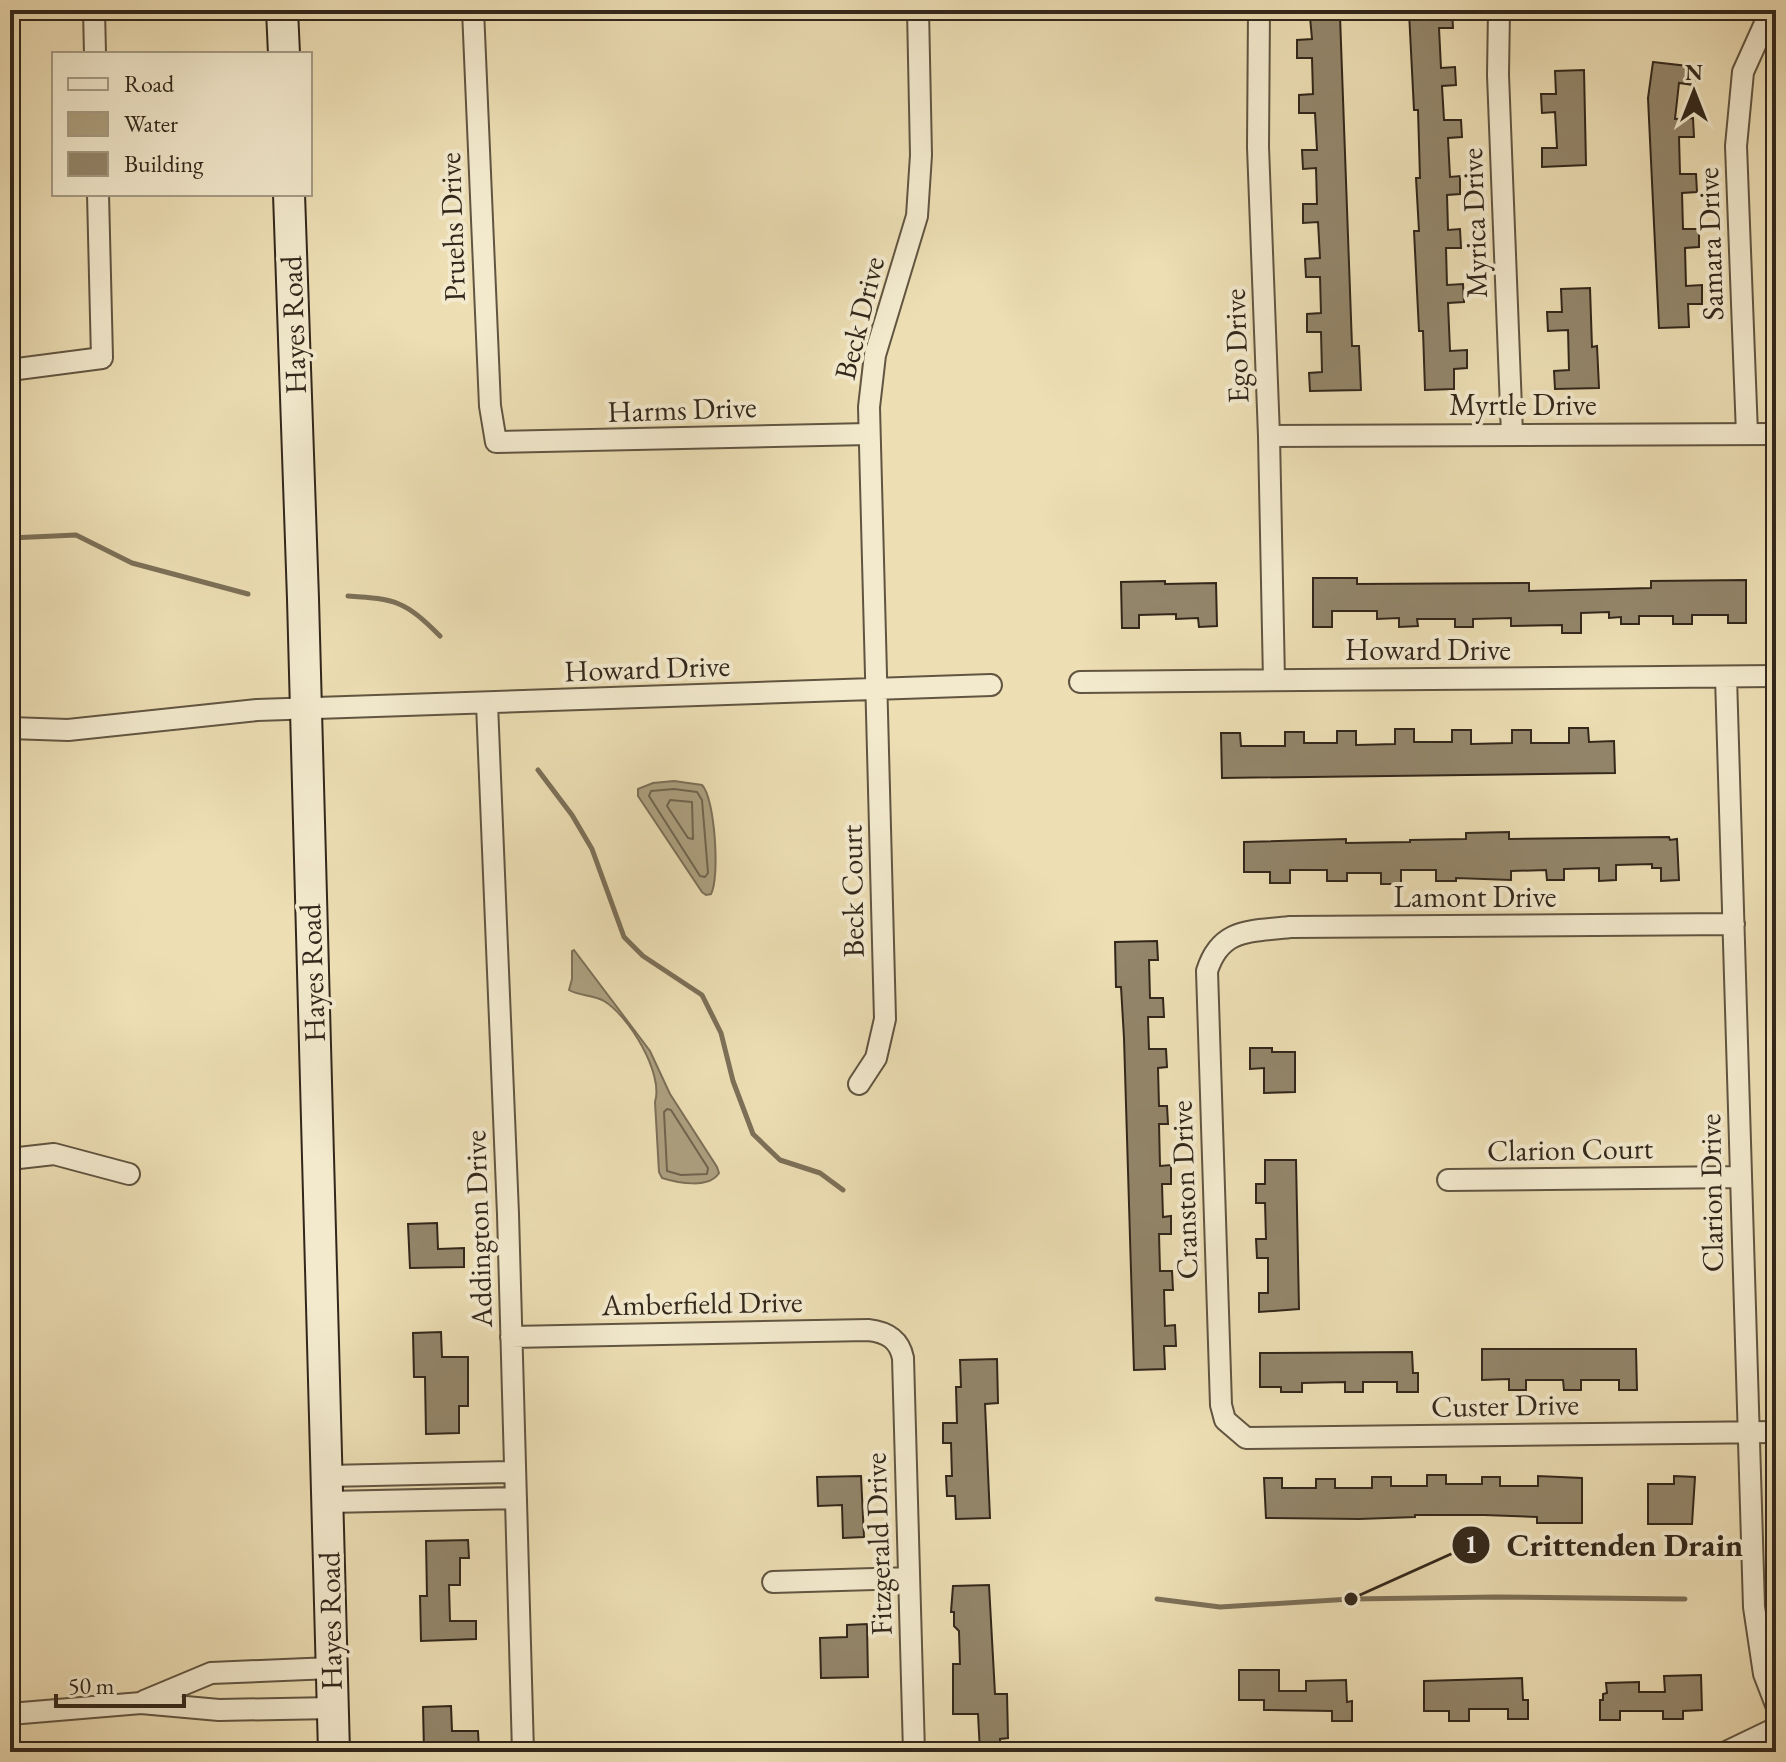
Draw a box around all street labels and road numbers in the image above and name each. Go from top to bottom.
street label: Myrica Drive [1452,147,1496,299]
street label: Pruehs Drive [430,152,474,302]
street label: Samara Drive [1688,167,1732,321]
street label: Beck Drive [825,252,893,384]
street label: Hayes Road [271,254,315,395]
street label: Ego Drive [1215,288,1257,404]
street label: Myrtle Drive [1449,385,1597,424]
street label: Harms Drive [607,387,757,431]
street label: Howard Drive [1345,630,1511,669]
street label: Howard Drive [563,646,731,690]
street label: Beck Court [831,824,873,958]
street label: Lamont Drive [1393,877,1557,916]
street label: Hayes Road [290,902,334,1043]
street label: Cranston Drive [1161,1100,1207,1280]
street label: Clarion Drive [1690,1113,1732,1273]
street label: Clarion Court [1487,1128,1654,1170]
street label: Addington Drive [455,1130,501,1329]
street label: Amberfield Drive [600,1282,803,1324]
street label: Custer Drive [1431,1384,1579,1426]
street label: Fitzgerald Drive [855,1452,901,1636]
street label: Hayes Road [309,1551,351,1691]

